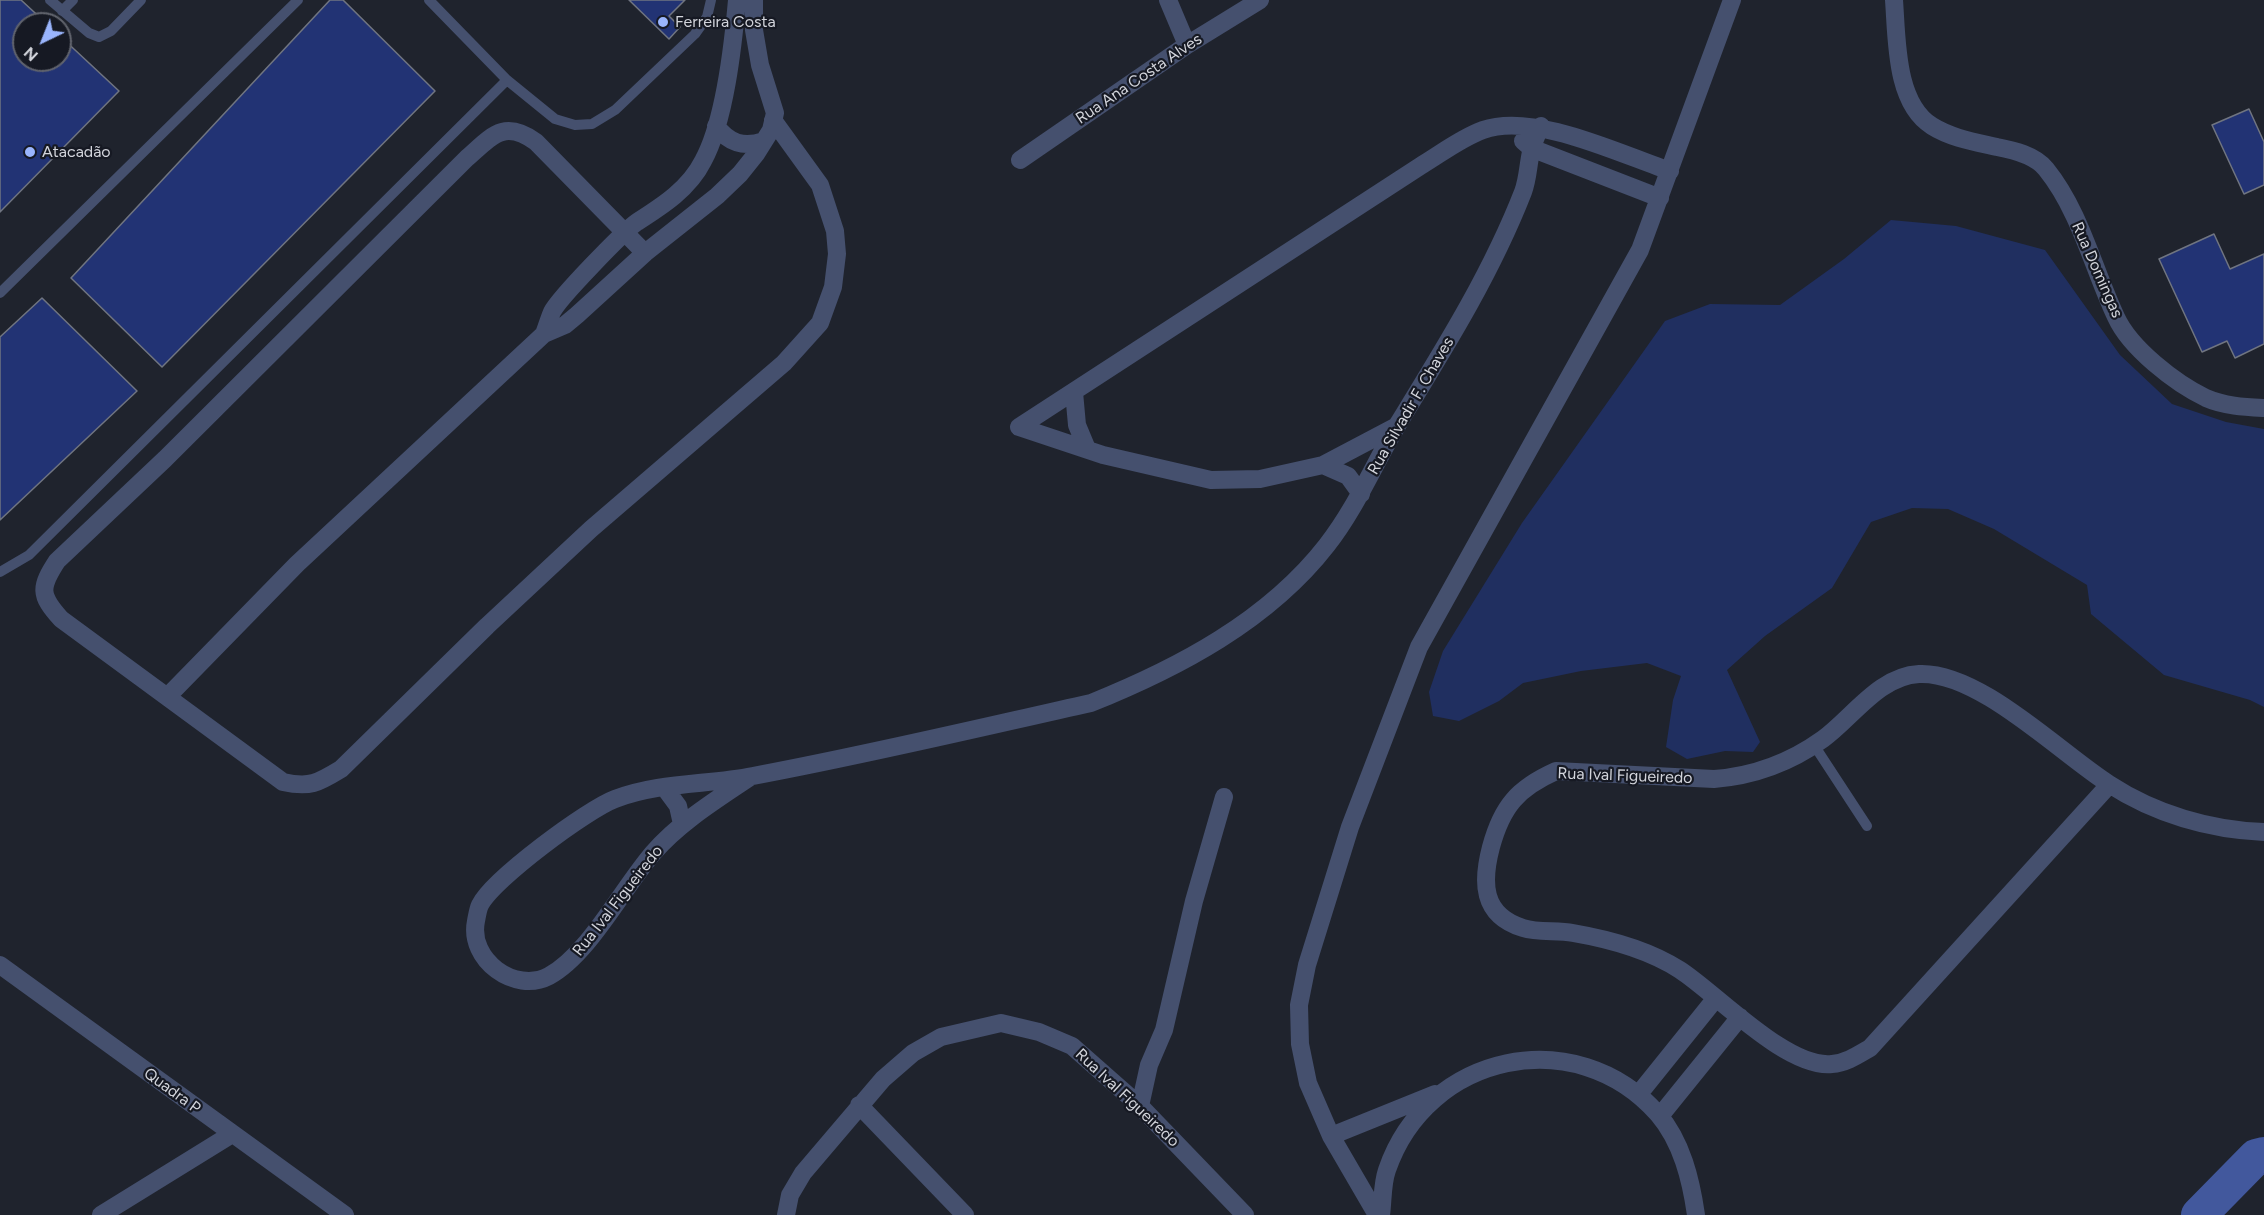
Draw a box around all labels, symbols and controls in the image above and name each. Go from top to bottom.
north arrow [12,12,72,72]
place label: Ferreira Costa [675,12,776,32]
marker: Ferreira Costa [656,15,670,29]
street label: Rua Ana Costa Alves [1072,30,1206,128]
text: N [20,43,42,65]
place label: Atacadão [42,142,111,162]
marker: Atacadão [23,145,37,159]
street label: Rua Domingas [2067,219,2127,321]
street label: Rua Silvadir F. Chaves [1364,334,1458,478]
street label: Rua Ival Figueiredo [1557,764,1693,788]
street label: Rua Ival Figueiredo [569,842,667,960]
street label: Rua Ival Figueiredo [1071,1045,1183,1151]
street label: Quadra P [140,1064,204,1118]

